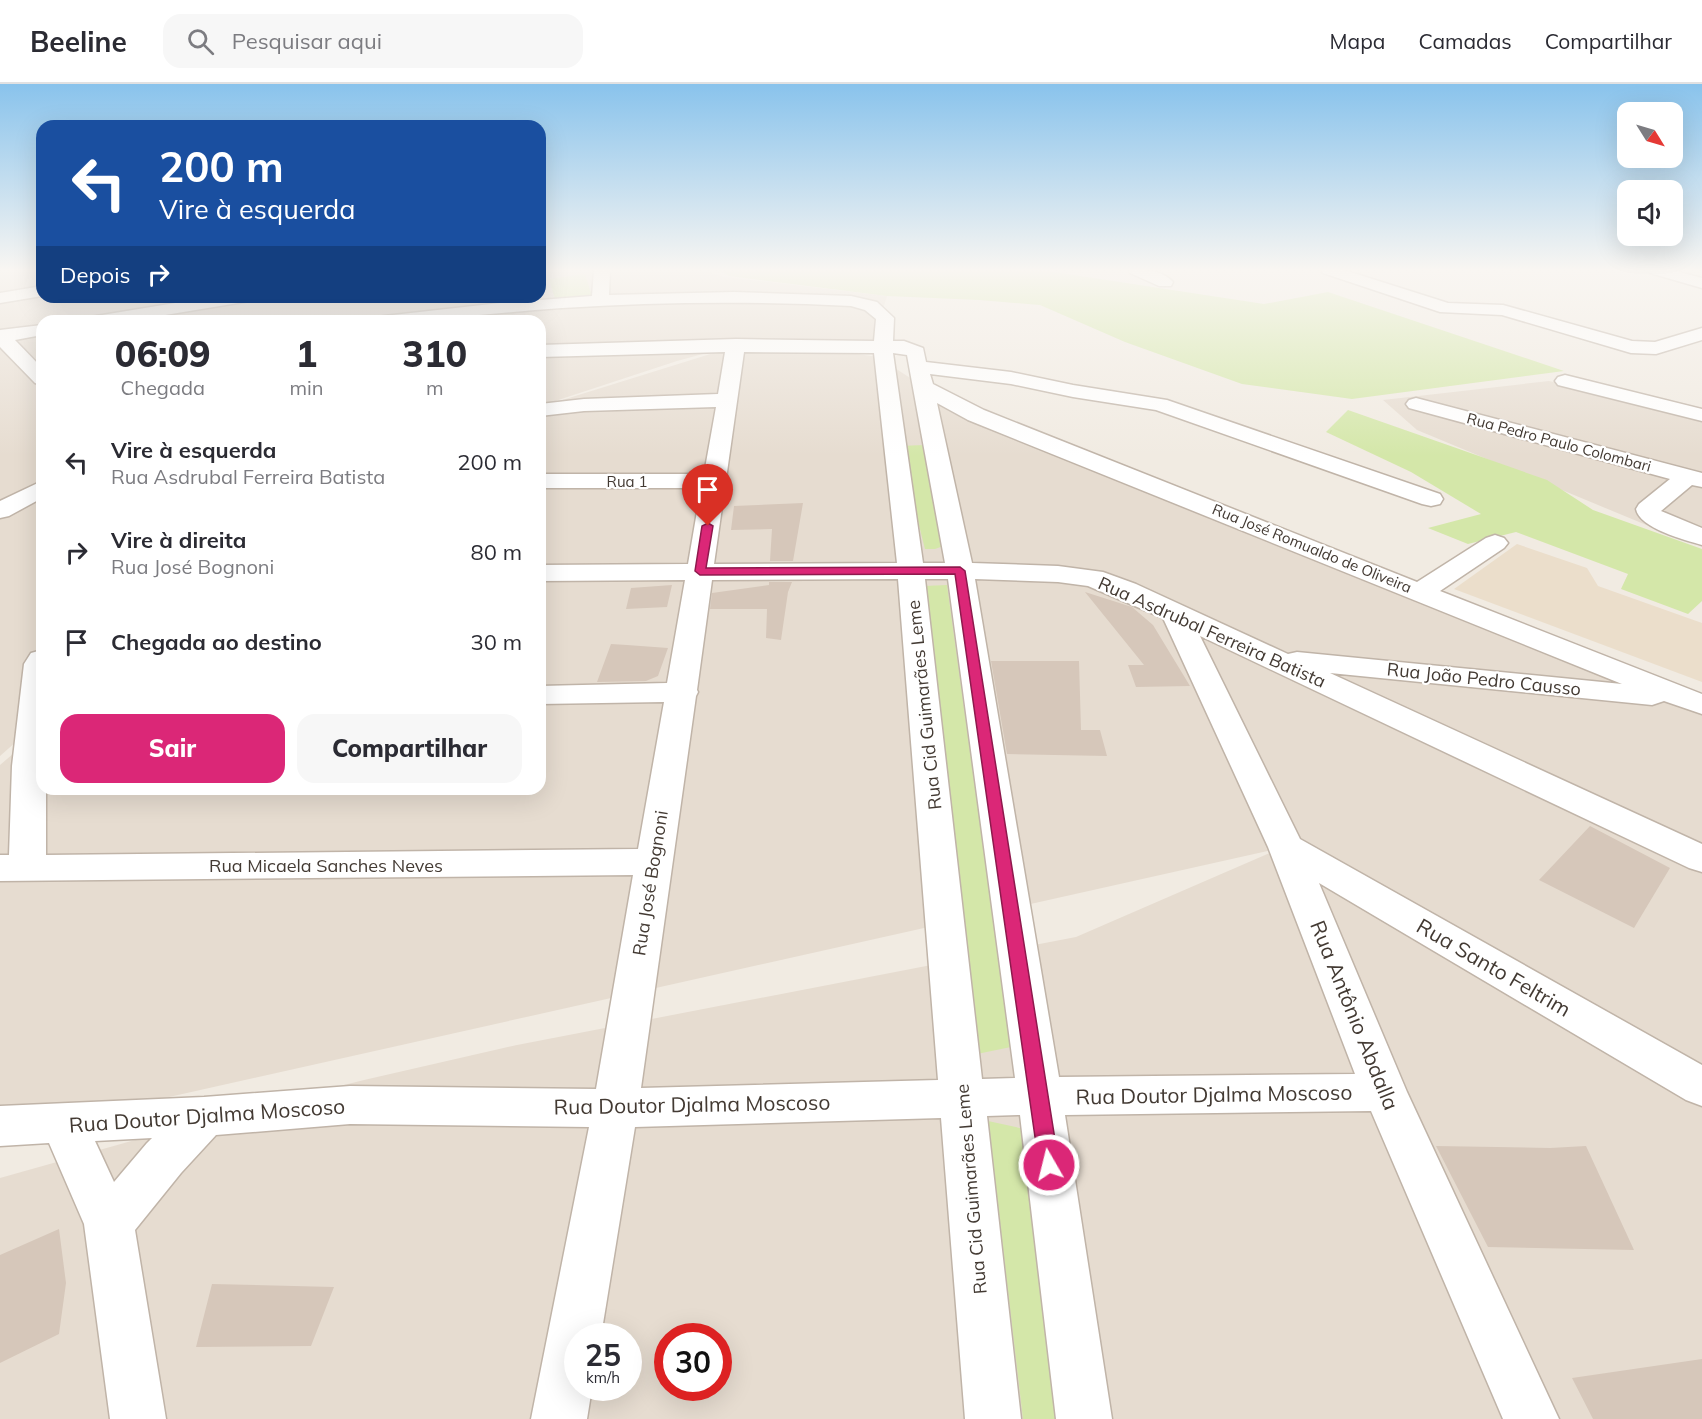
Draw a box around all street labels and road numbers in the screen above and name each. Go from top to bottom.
street label: Rua Pedro Paulo Colombari [1465,408,1653,476]
street label: Rua 1 [607,472,647,491]
street label: Rua José Romualdo de Oliveira [1210,499,1414,597]
street label: Rua Asdrubal Ferreira Batista [1095,571,1329,693]
street label: Rua Cid Guimarães Leme [902,599,946,811]
street label: Rua João Pedro Causso [1386,657,1582,701]
street label: Rua José Bognoni [627,809,673,957]
street label: Rua Micaela Sanches Neves [209,854,443,877]
street label: Rua Santo Feltrim [1412,912,1576,1022]
street label: Rua Antônio Abdalla [1305,916,1405,1114]
street label: Rua Doutor Djalma Moscoso [1075,1079,1353,1109]
street label: Rua Cid Guimarães Leme [950,1083,992,1295]
street label: Rua Doutor Djalma Moscoso [553,1089,831,1119]
street label: Rua Doutor Djalma Moscoso [68,1092,346,1138]

